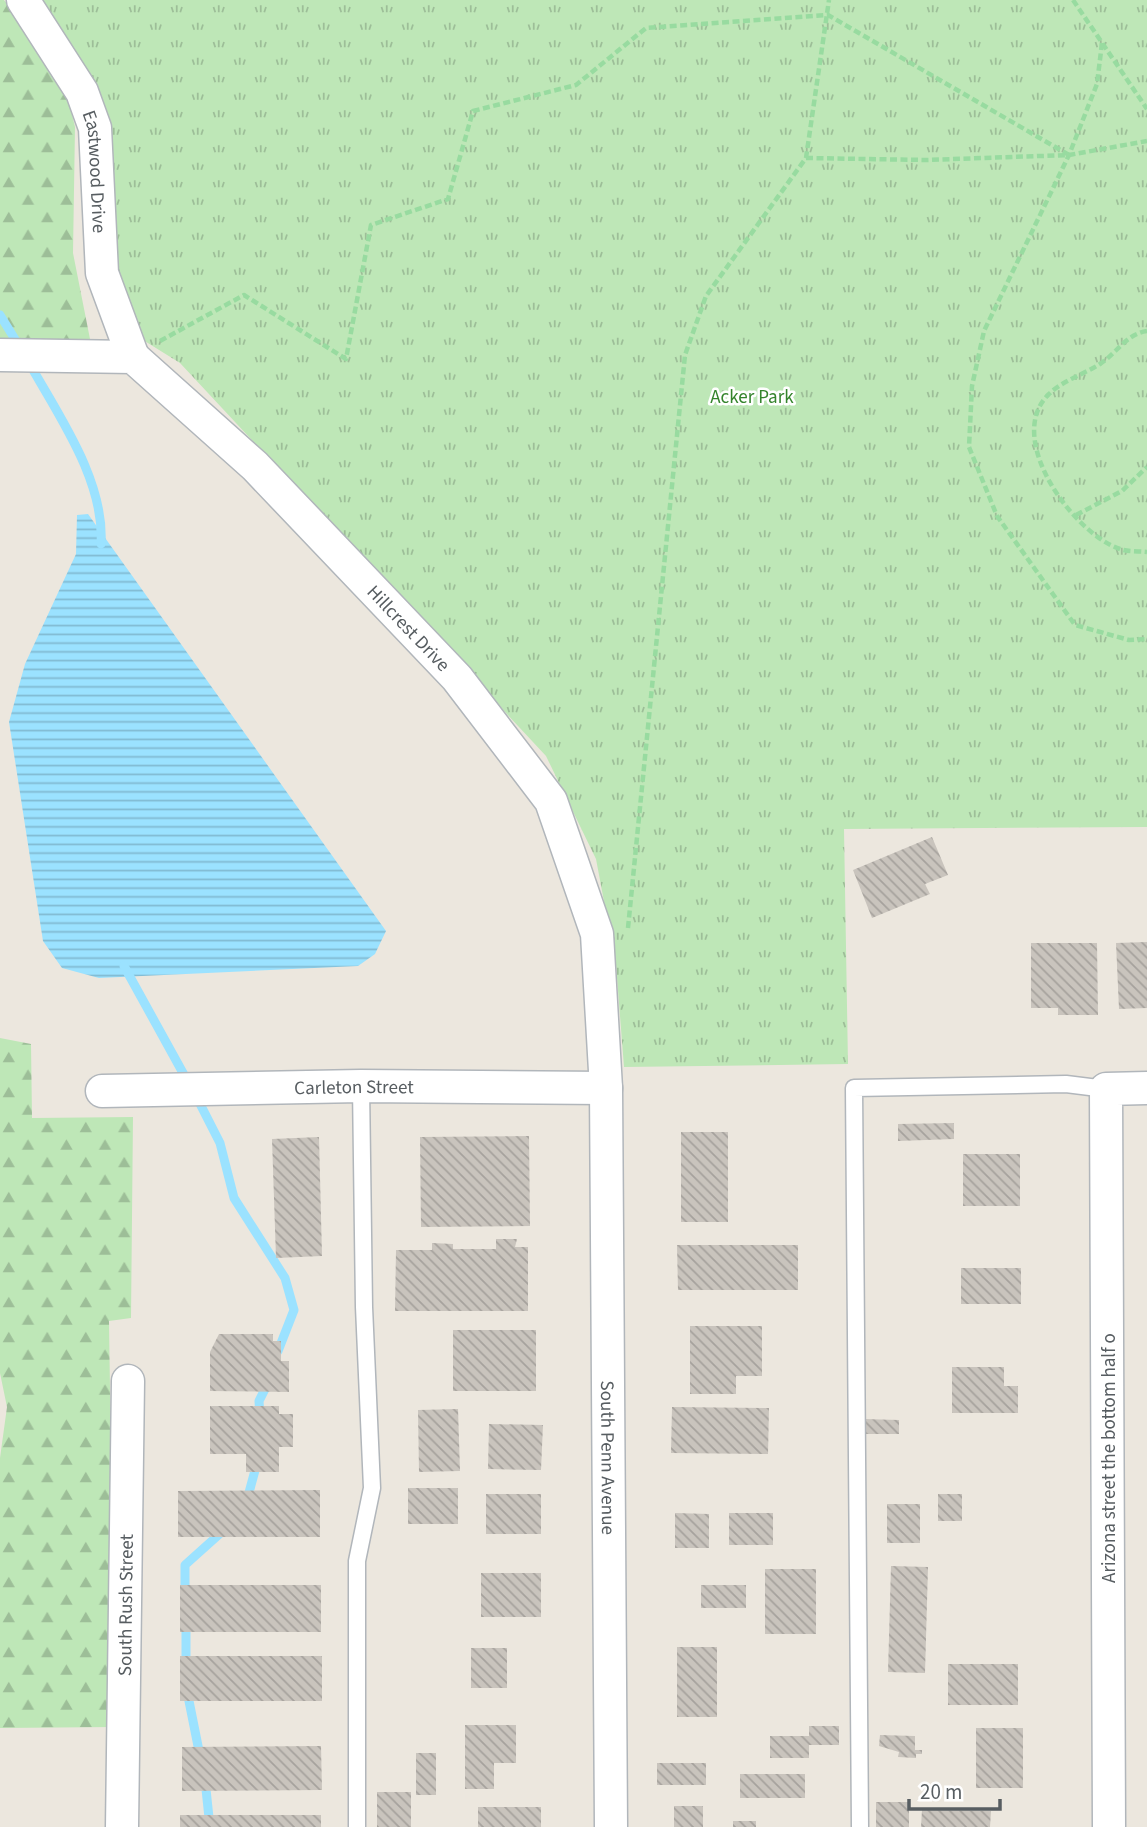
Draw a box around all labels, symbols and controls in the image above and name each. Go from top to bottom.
street label: Eastwood Drive [75,107,112,234]
park label: Acker Park [710,384,794,411]
street label: Hillcrest Drive [360,579,456,678]
street label: Carleton Street [294,1074,414,1102]
street label: Arizona street the bottom half o [1096,1333,1123,1583]
street label: South Penn Avenue [593,1380,621,1535]
street label: South Rush Street [112,1533,141,1676]
scale bar [909,1768,1000,1812]
text: 20 m [920,1777,962,1807]

